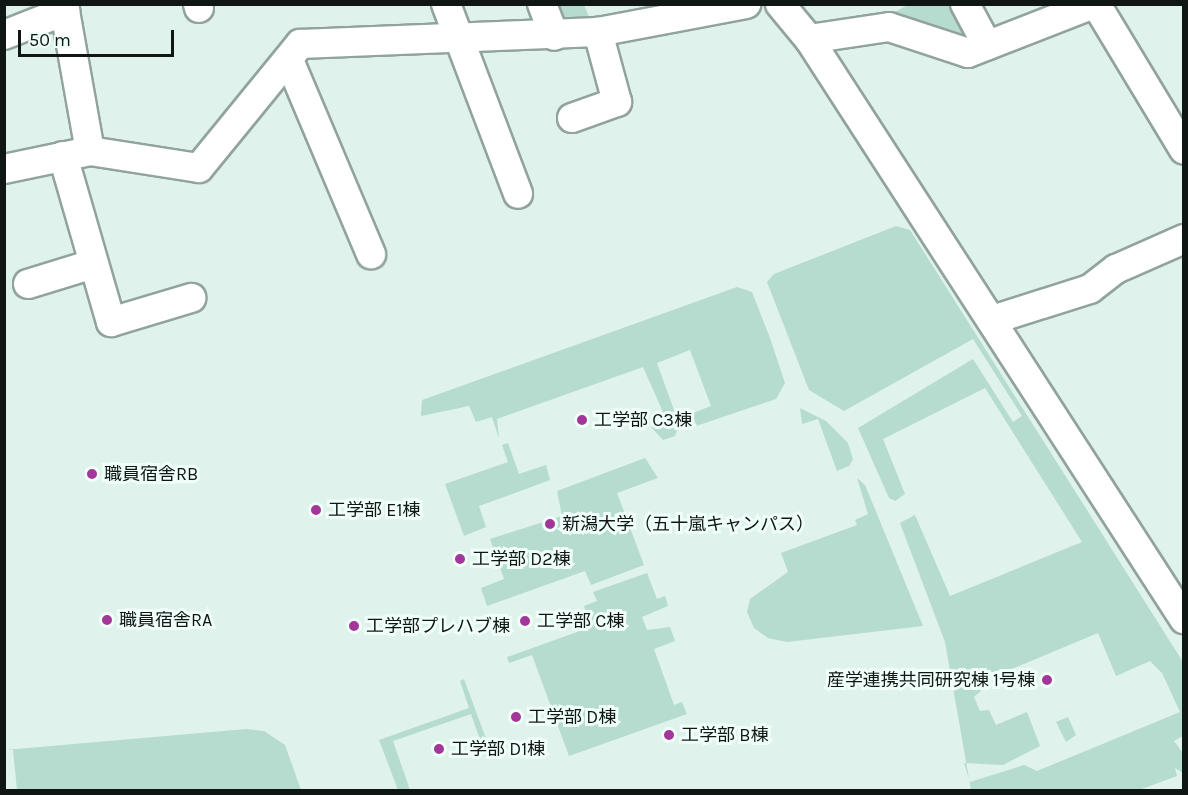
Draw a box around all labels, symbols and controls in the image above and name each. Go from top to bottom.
scale bar [21,18,177,56]
text: 50 m [29,29,71,51]
place label: 工学部 C3棟 [594,409,692,431]
marker: 工学部 C3棟 [575,413,589,427]
place label: 職員宿舎RB [104,463,198,485]
marker: 職員宿舎RB [85,467,99,481]
place label: 工学部 E1棟 [328,499,420,521]
marker: 工学部 E1棟 [309,503,323,517]
place label: 新潟大学（五十嵐キャンパス） [562,513,814,535]
marker: 新潟大学（五十嵐キャンパス） [543,517,557,531]
place label: 工学部 D2棟 [472,548,571,570]
marker: 工学部 D2棟 [453,552,467,566]
place label: 職員宿舎RA [119,609,212,631]
place label: 工学部 C棟 [537,610,624,632]
marker: 職員宿舎RA [100,613,114,627]
marker: 工学部 C棟 [518,614,532,628]
place label: 工学部プレハブ棟 [366,615,510,637]
marker: 工学部プレハブ棟 [347,619,361,633]
place label: 産学連携共同研究棟 1号棟 [827,669,1035,691]
marker: 産学連携共同研究棟 1号棟 [1040,673,1054,687]
place label: 工学部 D棟 [528,706,616,728]
marker: 工学部 D棟 [509,710,523,724]
place label: 工学部 B棟 [681,724,768,746]
marker: 工学部 B棟 [662,728,676,742]
place label: 工学部 D1棟 [451,738,545,760]
marker: 工学部 D1棟 [432,742,446,756]

